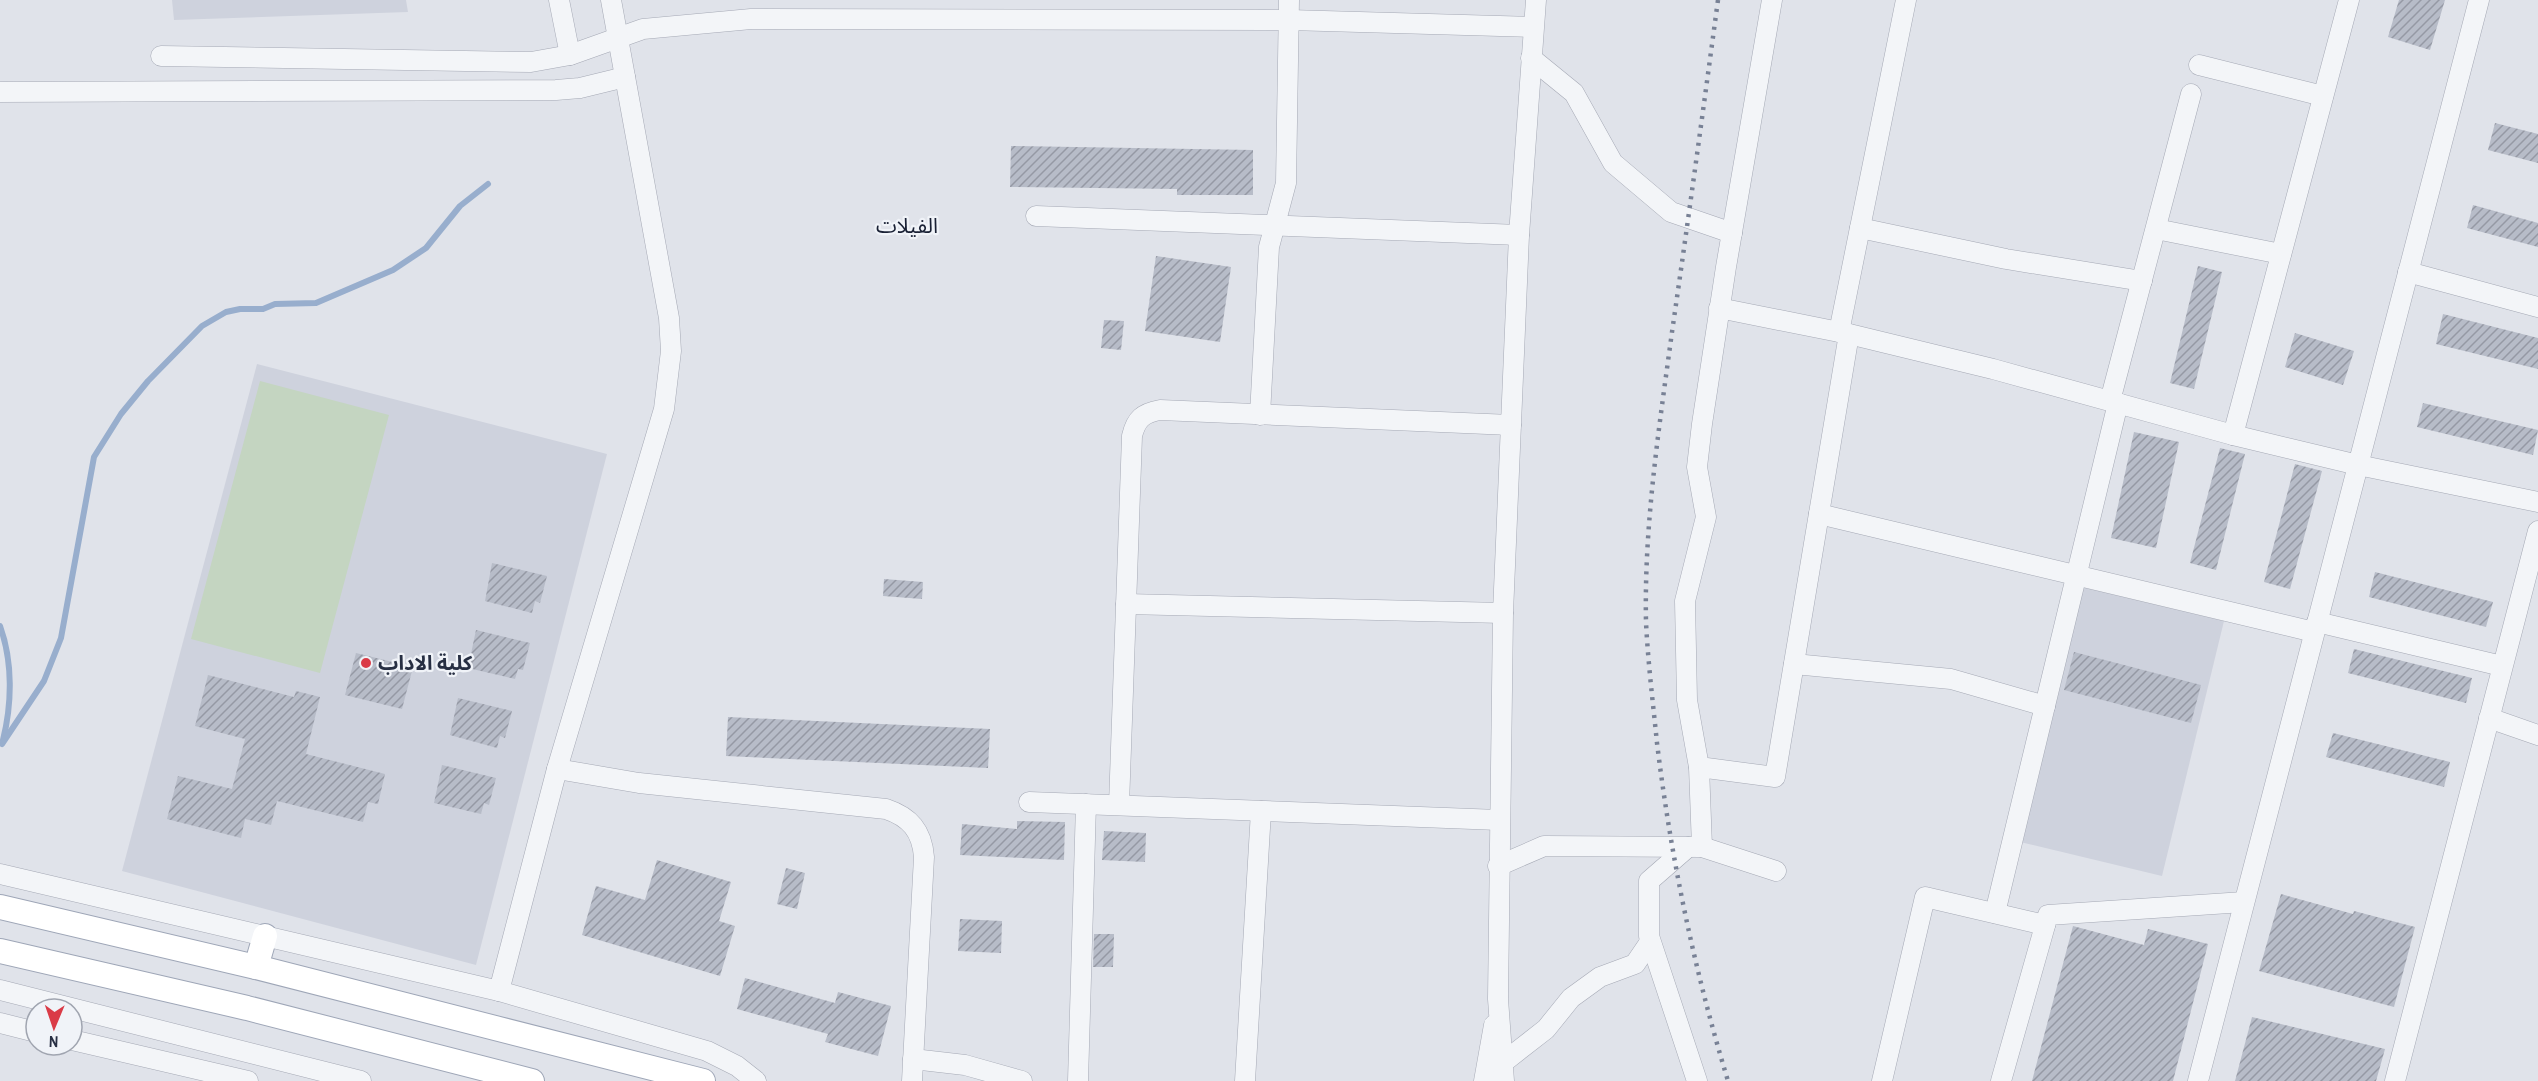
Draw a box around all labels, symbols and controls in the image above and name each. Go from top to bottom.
district label: الفيلات [876,211,938,240]
place label: كلية الاداب [378,649,473,676]
marker: كلية الاداب [359,656,373,670]
north arrow [24,997,84,1057]
text: N [48,1031,59,1053]

